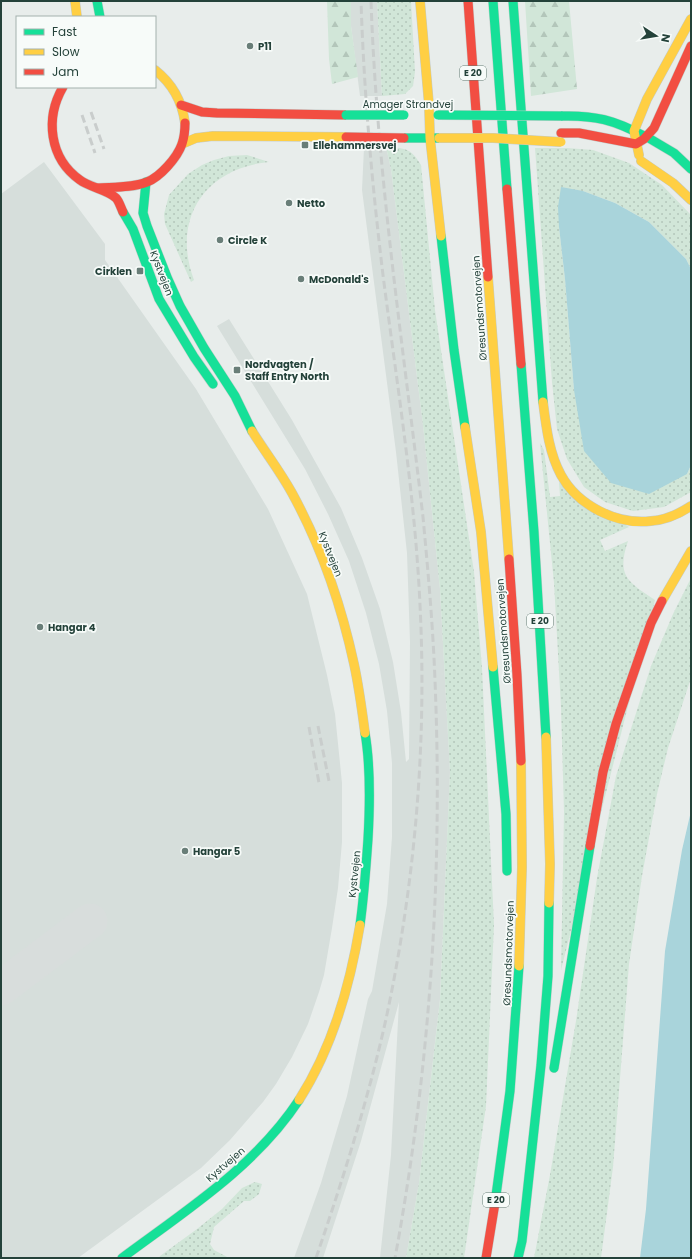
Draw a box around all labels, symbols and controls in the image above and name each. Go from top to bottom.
legend [16,16,156,88]
north arrow [636,16,676,56]
text: Fast [52,23,77,40]
text: N [657,32,674,44]
place label: P11 [258,39,272,54]
marker: P11 [245,41,255,51]
text: Slow [52,43,80,60]
text: Jam [52,63,79,80]
road number: E 20 [460,66,486,80]
street label: Amager Strandvej [363,97,453,112]
place label: Ellehammersvej [313,138,397,153]
marker: Ellehammersvej [300,140,310,150]
place label: Netto [297,196,326,211]
marker: Netto [284,198,294,208]
place label: Circle K [228,233,267,248]
marker: Circle K [215,235,225,245]
street label: Kystvejen [146,248,177,298]
street label: Øresundsmotorvejen [468,255,491,361]
place label: Cirklen [95,264,132,279]
marker: Cirklen [135,266,145,276]
place label: McDonald's [309,272,369,287]
marker: McDonald's [296,274,306,284]
place label: Nordvagten / Staff Entry North [245,357,329,384]
marker: Nordvagten / Staff Entry North [232,365,242,375]
street label: Kystvejen [315,529,346,579]
street label: Øresundsmotorvejen [492,578,515,684]
road number: E 20 [527,614,553,628]
place label: Hangar 4 [48,620,96,635]
marker: Hangar 4 [35,622,45,632]
place label: Hangar 5 [193,844,241,859]
marker: Hangar 5 [180,846,190,856]
street label: Kystvejen [345,850,364,898]
street label: Øresundsmotorvejen [499,900,518,1006]
street label: Kystvejen [203,1143,248,1186]
road number: E 20 [483,1193,509,1207]

